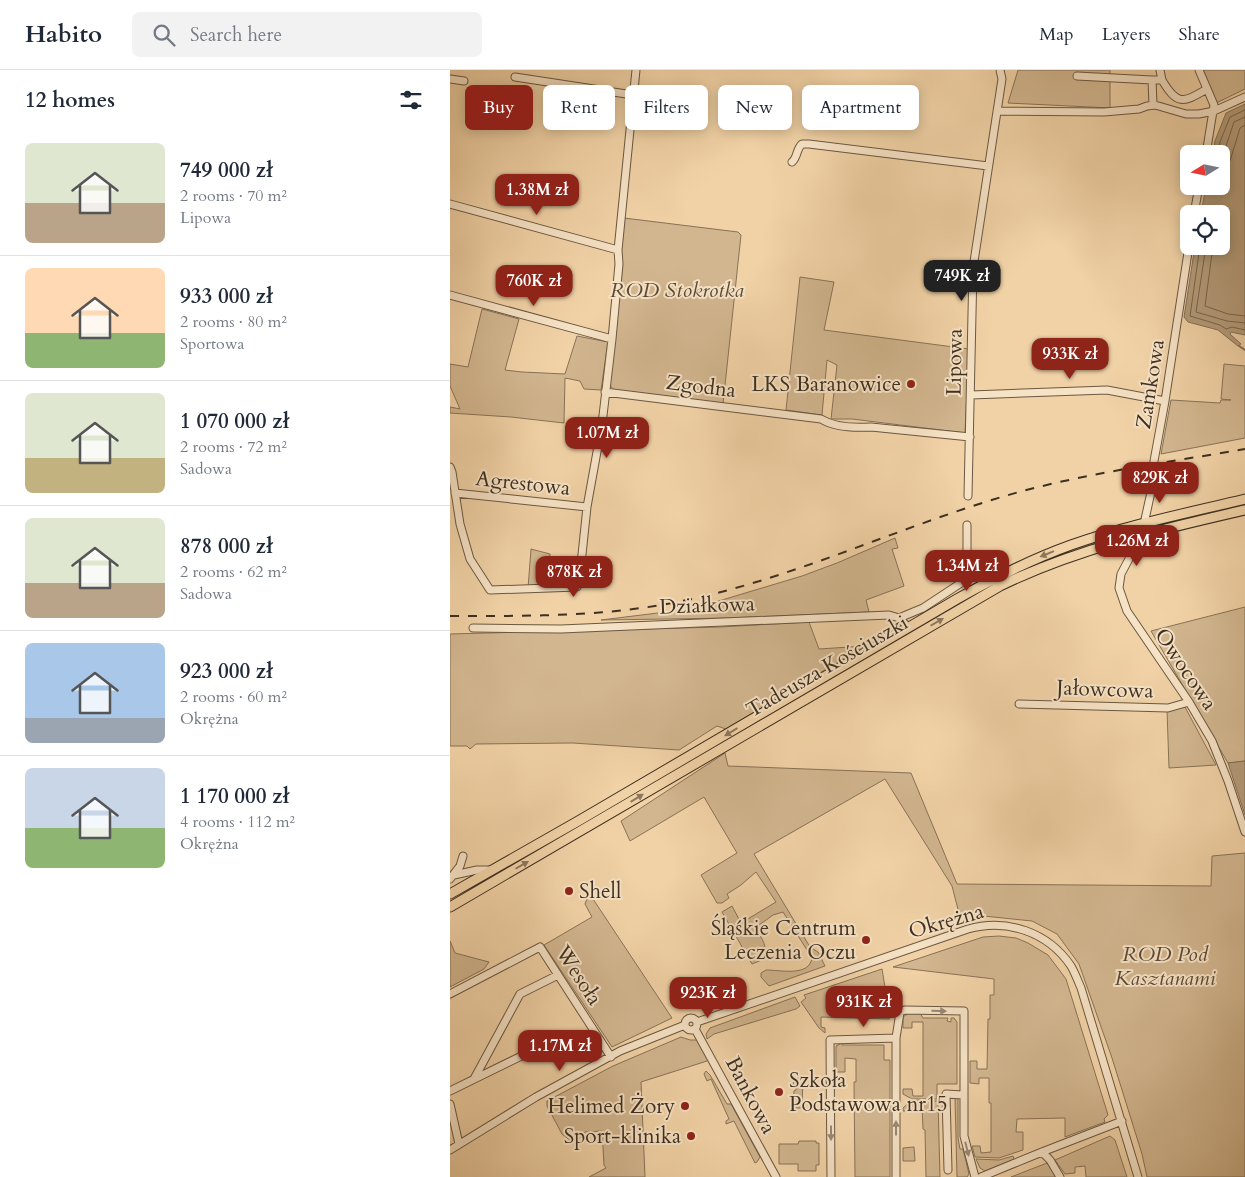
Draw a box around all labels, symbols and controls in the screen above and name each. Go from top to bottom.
search box [132,12,482,57]
text: Habito [25,18,102,51]
icon: search [150,21,178,49]
text: Search here [190,22,282,48]
text: Map [1039,22,1074,47]
text: Layers [1102,22,1151,47]
text: Share [1179,22,1220,47]
chip: Buy [465,85,533,130]
chip: Rent [543,85,615,130]
chip: Filters [625,85,708,130]
chip: New [718,85,792,130]
chip: Apartment [802,85,919,130]
text: 12 homes [25,86,115,115]
icon: filters [397,86,425,114]
north arrow [1180,145,1230,195]
map controls [1180,145,1230,255]
text: 749 000 zł [180,156,273,185]
icon: home [65,163,125,223]
pin: 1.38M zł [485,174,589,216]
text: 1.38M zł [506,179,568,201]
text: 2 rooms · 70 m² [180,185,287,207]
button: locate [1180,205,1230,255]
text: Lipowa [180,207,231,229]
pin: 749K zł [916,260,1008,302]
pin: 760K zł [488,264,580,307]
text: 749K zł [935,265,989,287]
text: 760K zł [507,270,561,292]
park label: ROD Stokrotka [610,276,744,305]
text: 933 000 zł [180,282,273,311]
icon: home [65,288,125,348]
text: 2 rooms · 80 m² [180,311,287,333]
street label: Lipowa [939,328,970,396]
text: Sportowa [180,333,244,355]
street label: Zamkowa [1129,337,1172,431]
pin: 933K zł [1024,338,1116,380]
text: 933K zł [1043,343,1097,365]
street label: Zgodna [664,368,738,405]
place label: LKS Baranowice [751,370,901,399]
marker: LKS Baranowice [905,378,917,390]
text: 1 070 000 zł [180,407,289,436]
icon: home [65,413,125,473]
pin: 1.07M zł [555,416,659,459]
text: 1.07M zł [576,422,638,444]
text: 2 rooms · 72 m² [180,436,287,458]
text: Sadowa [180,458,232,480]
pin: 829K zł [1114,462,1206,504]
street label: Agrestowa [474,464,572,503]
text: 829K zł [1133,467,1187,489]
pin: 1.26M zł [1085,524,1189,567]
text: 1.26M zł [1106,530,1168,552]
text: 878 000 zł [180,532,273,561]
icon: home [65,538,125,598]
pin: 1.34M zł [915,550,1019,592]
one-way arrow [1040,551,1054,559]
text: 1.34M zł [936,555,998,577]
pin: 878K zł [528,556,620,598]
text: 2 rooms · 62 m² [180,561,287,583]
text: 878K zł [547,561,601,583]
text: Sadowa [180,583,232,605]
street label: Działkowa [659,589,755,622]
street label: Tadeusza Kościuszki [741,608,914,725]
one-way arrow [930,617,943,626]
street label: Owocowa [1148,623,1224,716]
text: 923 000 zł [180,657,273,686]
icon: home [65,663,125,723]
street label: Jałowcowa [1053,673,1154,706]
text: 2 rooms · 60 m² [180,686,287,708]
text: Okrężna [180,708,239,730]
one-way arrow [723,728,738,736]
text: 1 170 000 zł [180,782,289,811]
icon: home [65,788,125,848]
one-way arrow [631,793,644,802]
text: 4 rooms · 112 m² [180,811,295,833]
text: Okrężna [180,833,239,855]
one-way arrow [516,860,529,869]
place label: Shell [579,877,621,906]
marker: Shell [563,885,575,897]
street label: Okrężna [905,897,987,946]
place label: Śląśkie Centrum Leczenia Oczu [711,913,856,967]
marker: Śląśkie Centrum Leczenia Oczu [860,934,872,946]
street label: Wesoła [548,939,609,1011]
park label: ROD Pod Kasztanami [1115,940,1216,993]
pin: 923K zł [662,976,754,1019]
text: 923K zł [681,982,735,1004]
pin: 931K zł [818,986,910,1028]
text: 931K zł [837,991,891,1013]
one-way arrow [931,1007,947,1015]
pin: 1.17M zł [508,1030,612,1072]
text: 1.17M zł [529,1035,591,1057]
street label: Bankowa [718,1051,783,1139]
place label: Szkoła Podstawowa nr15 [789,1066,948,1119]
marker: Szkoła Podstawowa nr15 [773,1086,785,1098]
place label: Helimed Żory [547,1092,675,1121]
marker: Helimed Żory [679,1100,691,1112]
one-way arrow [892,1120,900,1136]
place label: Sport-klinika [564,1122,681,1151]
one-way arrow [827,1125,835,1141]
marker: Sport-klinika [685,1130,697,1142]
one-way arrow [963,1141,971,1156]

